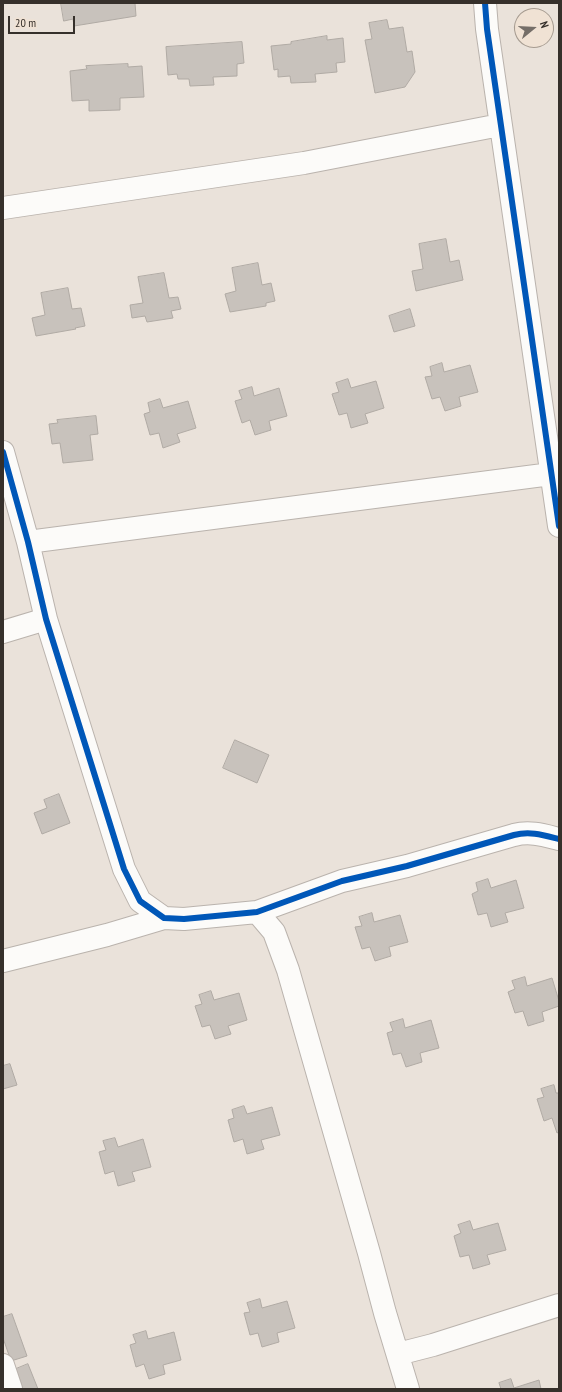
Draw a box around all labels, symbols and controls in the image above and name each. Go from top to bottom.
scale bar [10,8,77,34]
north arrow [514,8,554,48]
text: 20 m [15,15,36,30]
text: N [537,20,552,30]

